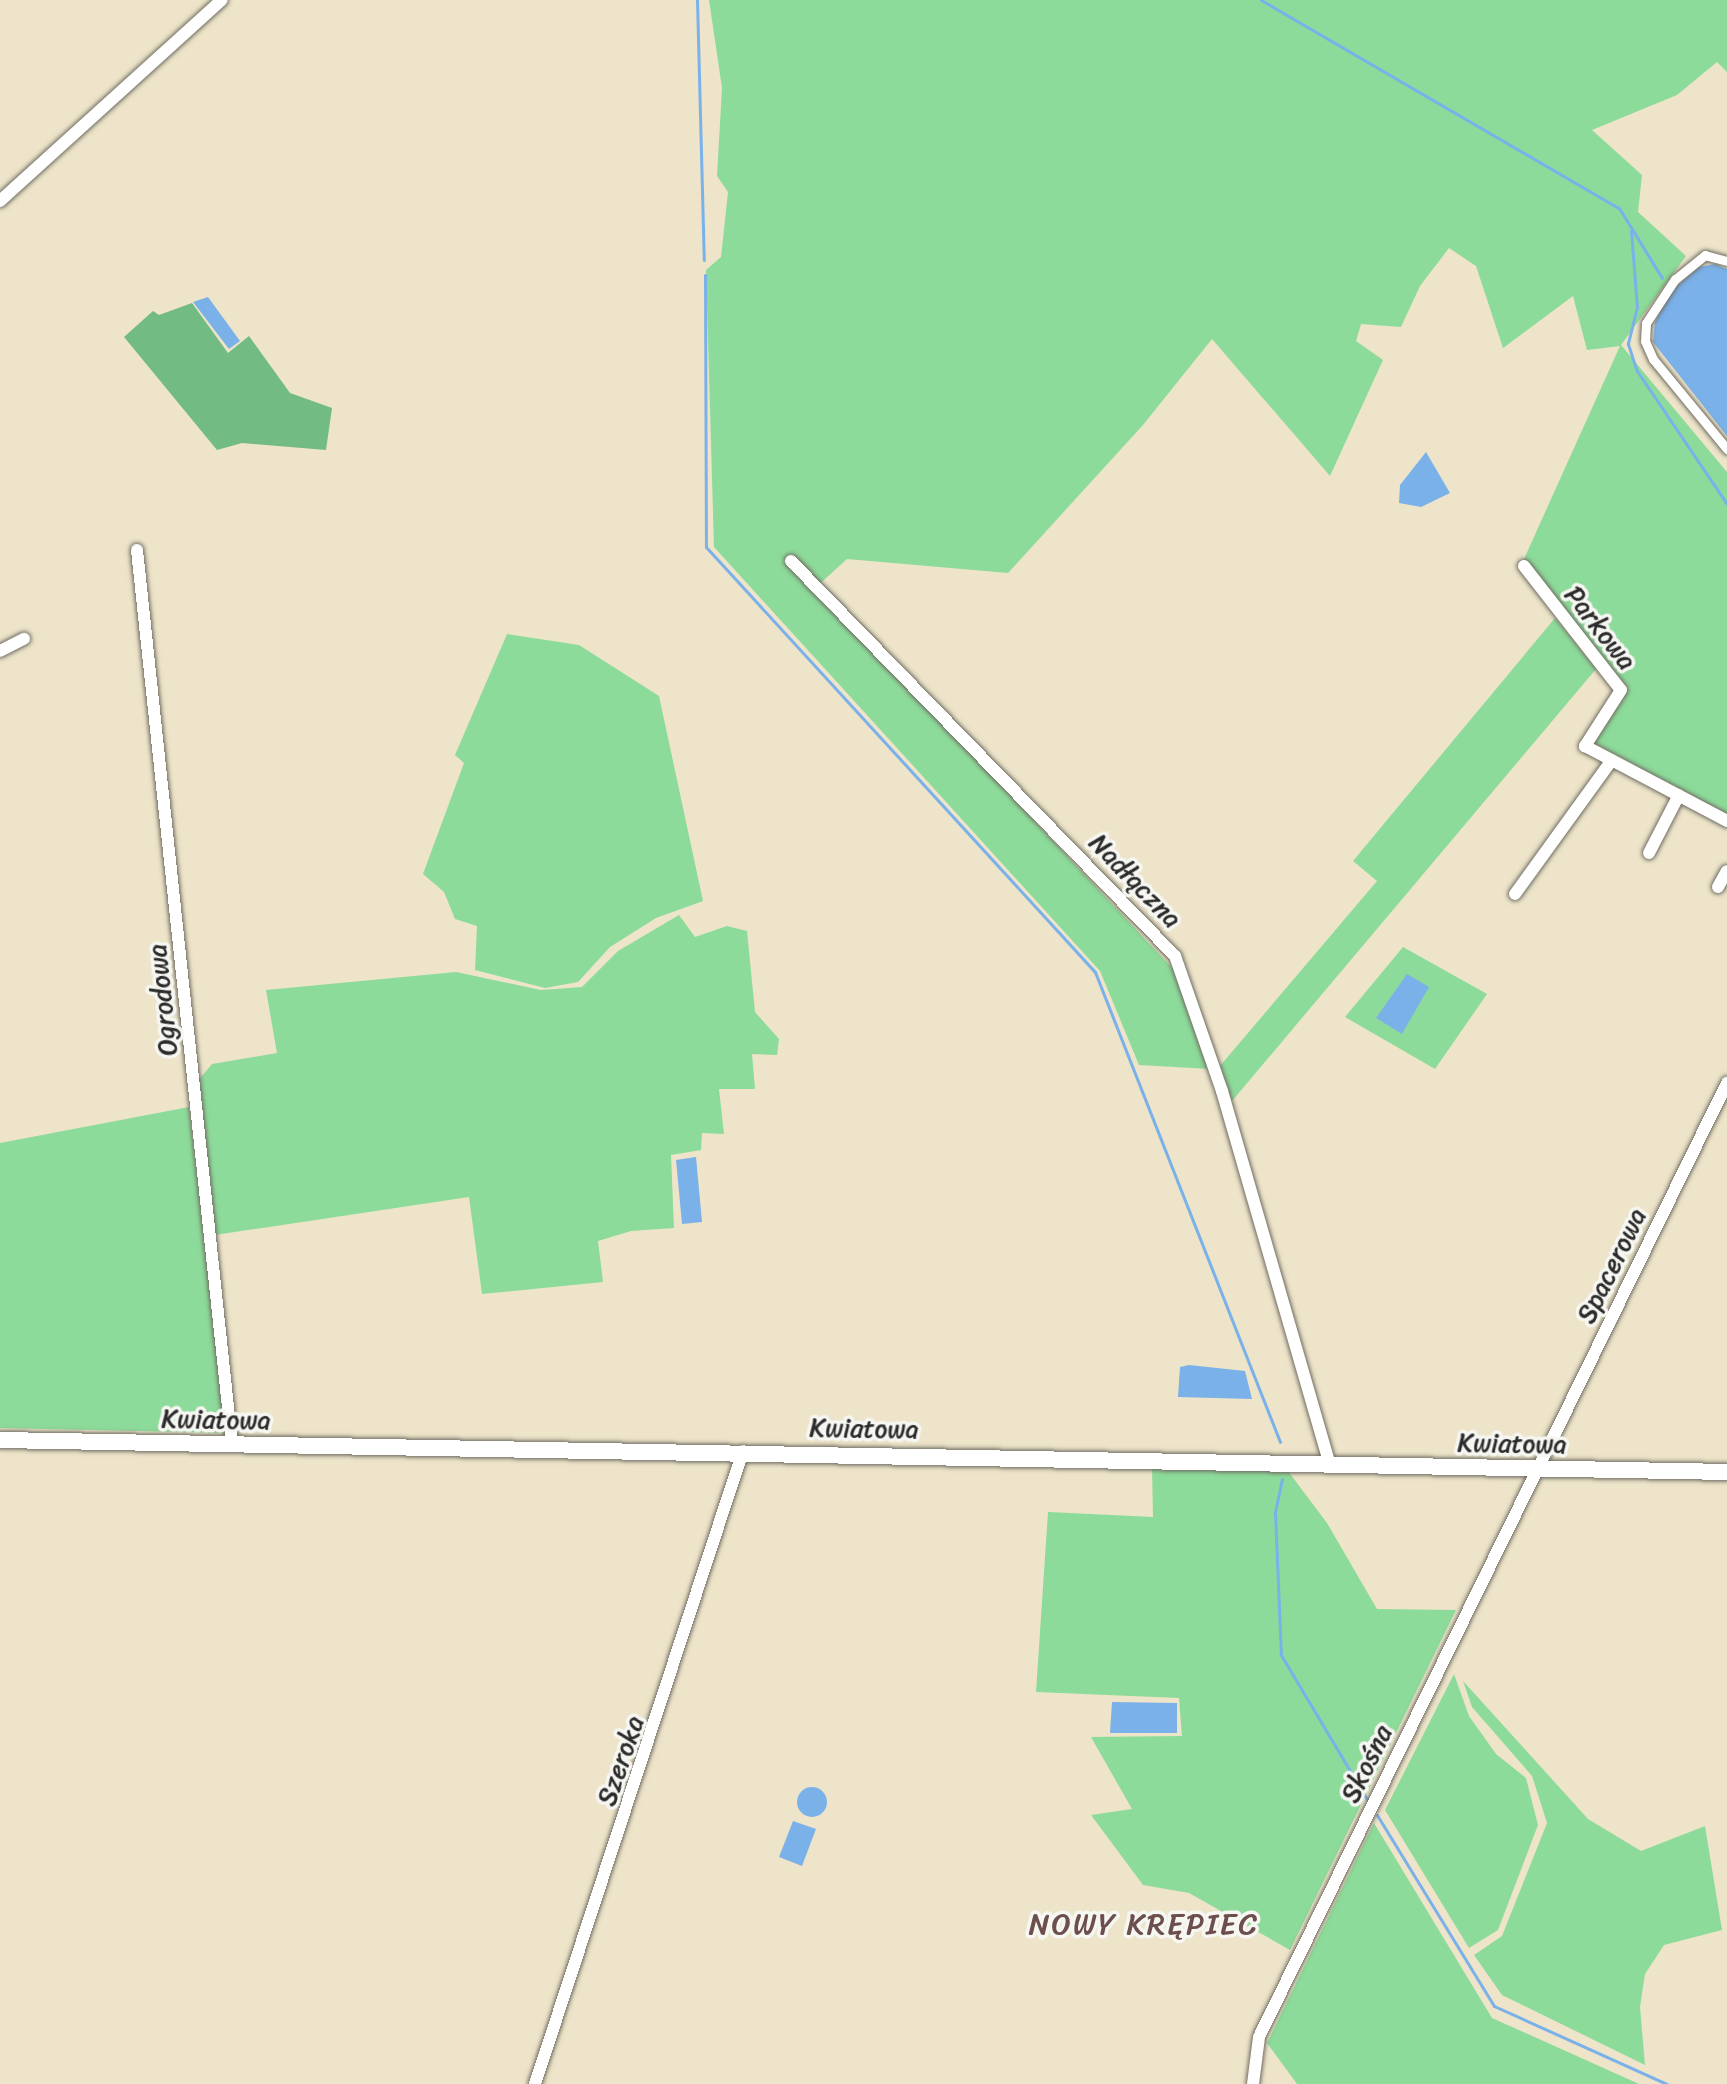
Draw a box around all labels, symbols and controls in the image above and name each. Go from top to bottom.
street label: Parkowa [1558,580,1642,676]
street label: Nadłączna [1083,827,1187,935]
street label: Ogrodowa [142,943,184,1057]
street label: Spacerowa [1571,1203,1653,1329]
street label: Kwiatowa [161,1403,271,1437]
street label: Kwiatowa [809,1412,919,1446]
street label: Kwiatowa [1457,1427,1567,1461]
street label: Szeroka [591,1712,651,1810]
street label: Skośna [1335,1720,1399,1808]
district label: NOWY KRĘPIEC [1029,1906,1259,1942]

